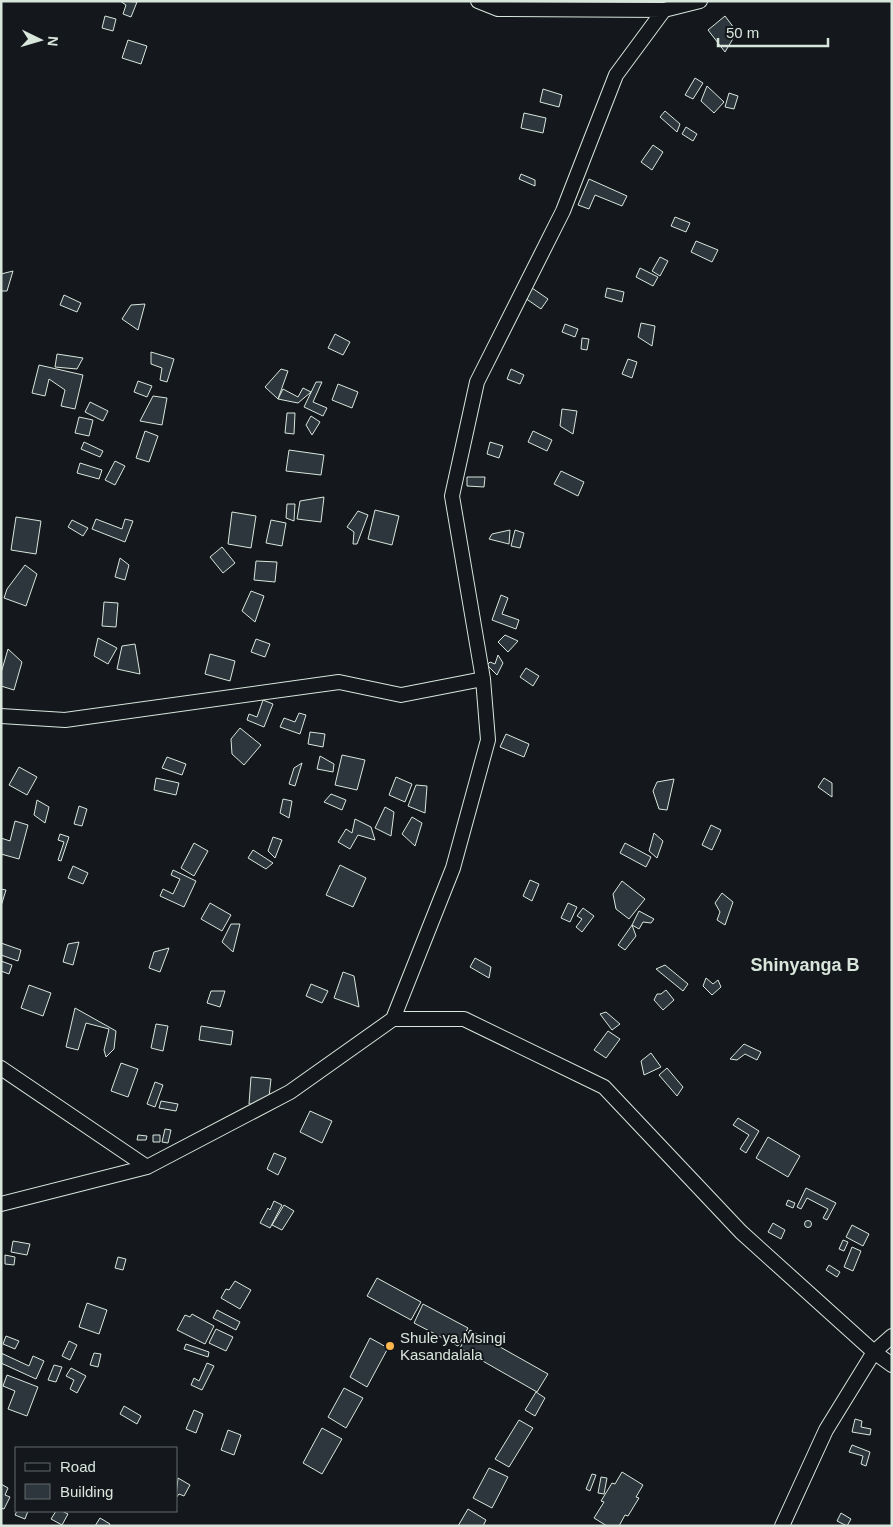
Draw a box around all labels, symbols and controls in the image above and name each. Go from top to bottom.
north arrow [15,15,65,65]
scale bar [718,15,828,47]
text: 50 m [726,24,759,41]
text: N [45,35,61,47]
district label: Shinyanga B [750,955,860,975]
place label: Shule ya Msingi Kasandalala [400,1329,506,1363]
marker: Shule ya Msingi Kasandalala [384,1340,396,1352]
legend [15,1447,178,1512]
text: Road [60,1458,96,1475]
text: Building [60,1483,113,1500]

